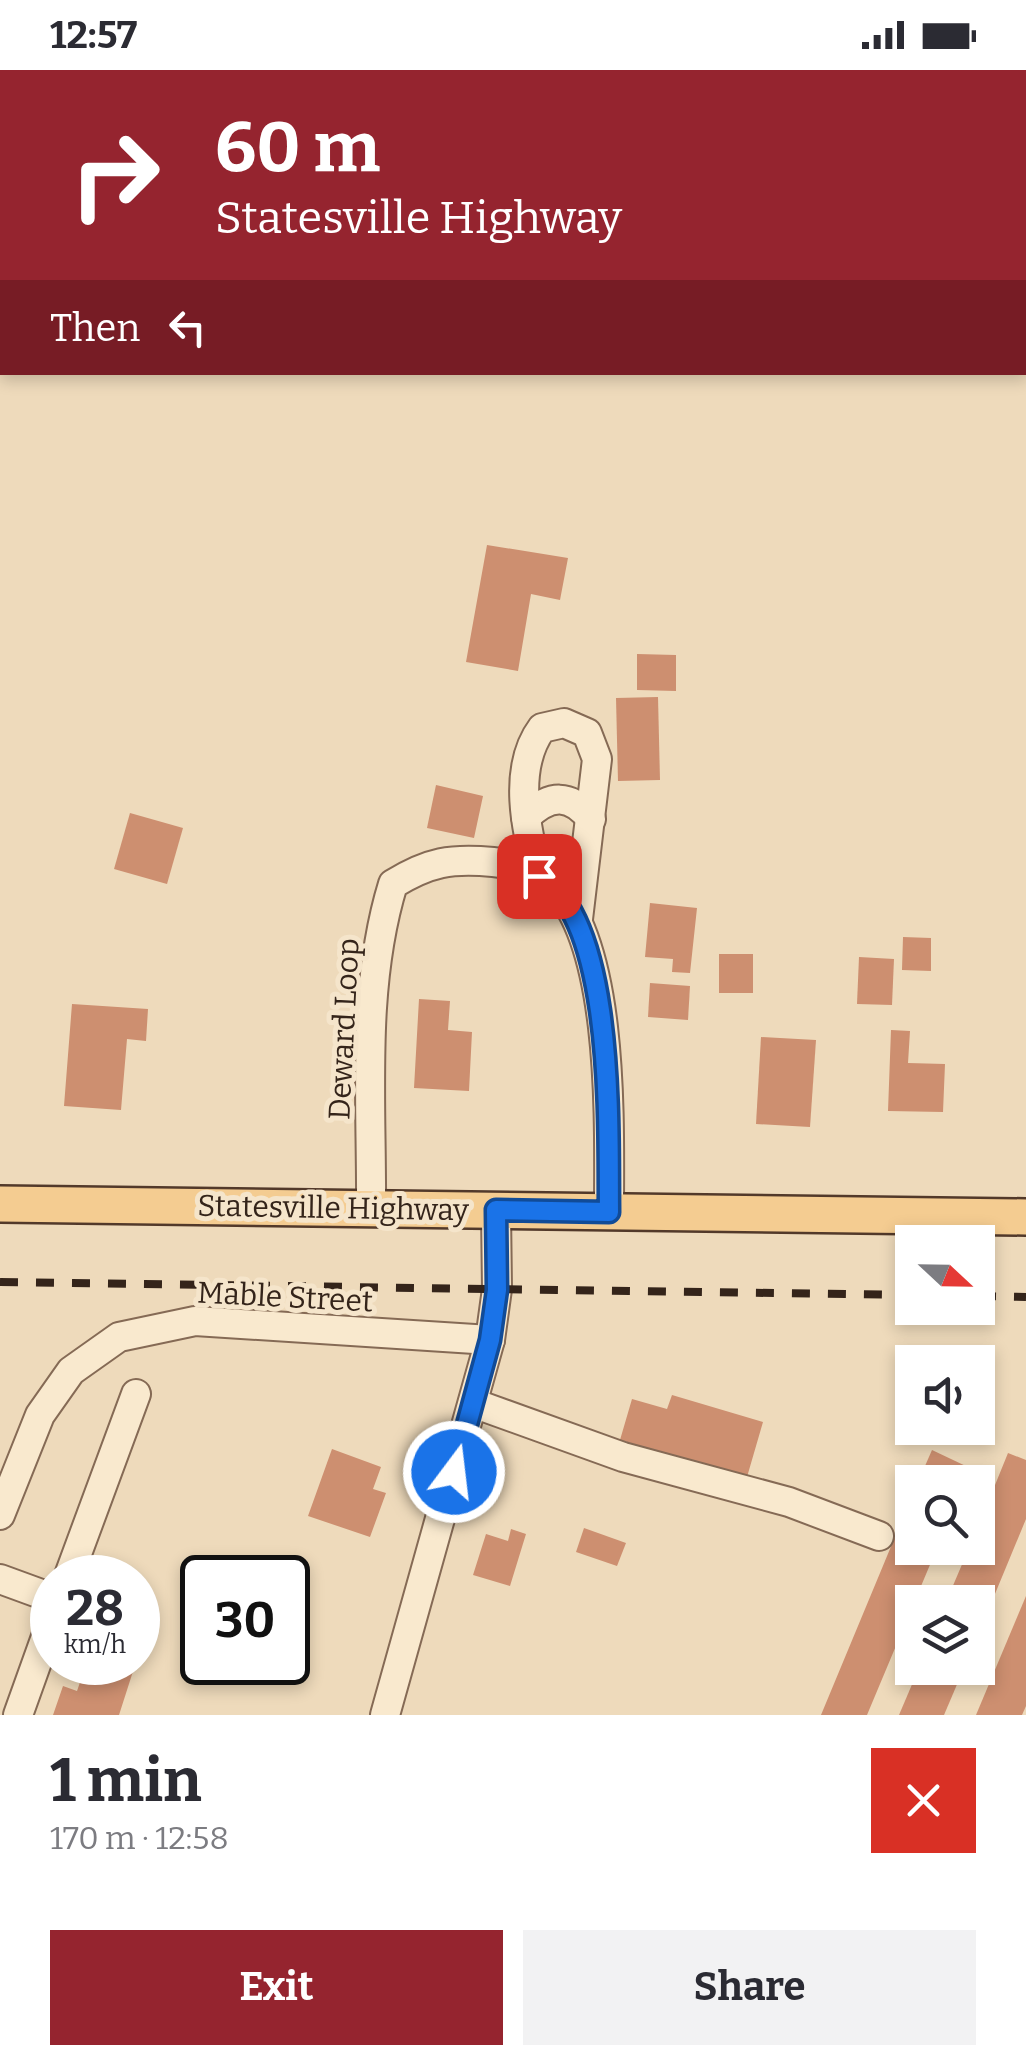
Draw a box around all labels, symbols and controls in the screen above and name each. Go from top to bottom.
text: 12:57 [50,12,137,58]
text: 60 m [215,106,380,190]
icon: right [50,110,180,240]
text: Statesville Highway [215,191,622,245]
icon: left [160,300,215,355]
text: Then [50,305,140,351]
pin [497,834,582,919]
icon: arrive [512,849,567,904]
street label: Deward Loop [321,937,367,1121]
street label: Statesville Highway [197,1188,469,1228]
north arrow [895,1225,995,1325]
map controls [895,1225,995,1685]
street label: Mable Street [196,1274,374,1320]
button: sound [895,1345,995,1445]
position arrow [402,1420,506,1524]
button: search [895,1465,995,1565]
speed limit sign: 30 [180,1555,310,1685]
text: 28 [66,1578,124,1638]
button: layers [895,1585,995,1685]
text: km/h [64,1630,126,1660]
text: 1 min [50,1745,202,1817]
button: close [871,1748,976,1853]
text: 170 m · 12:58 [50,1819,229,1857]
button: Exit [50,1930,503,2045]
button: Share [523,1930,976,2045]

